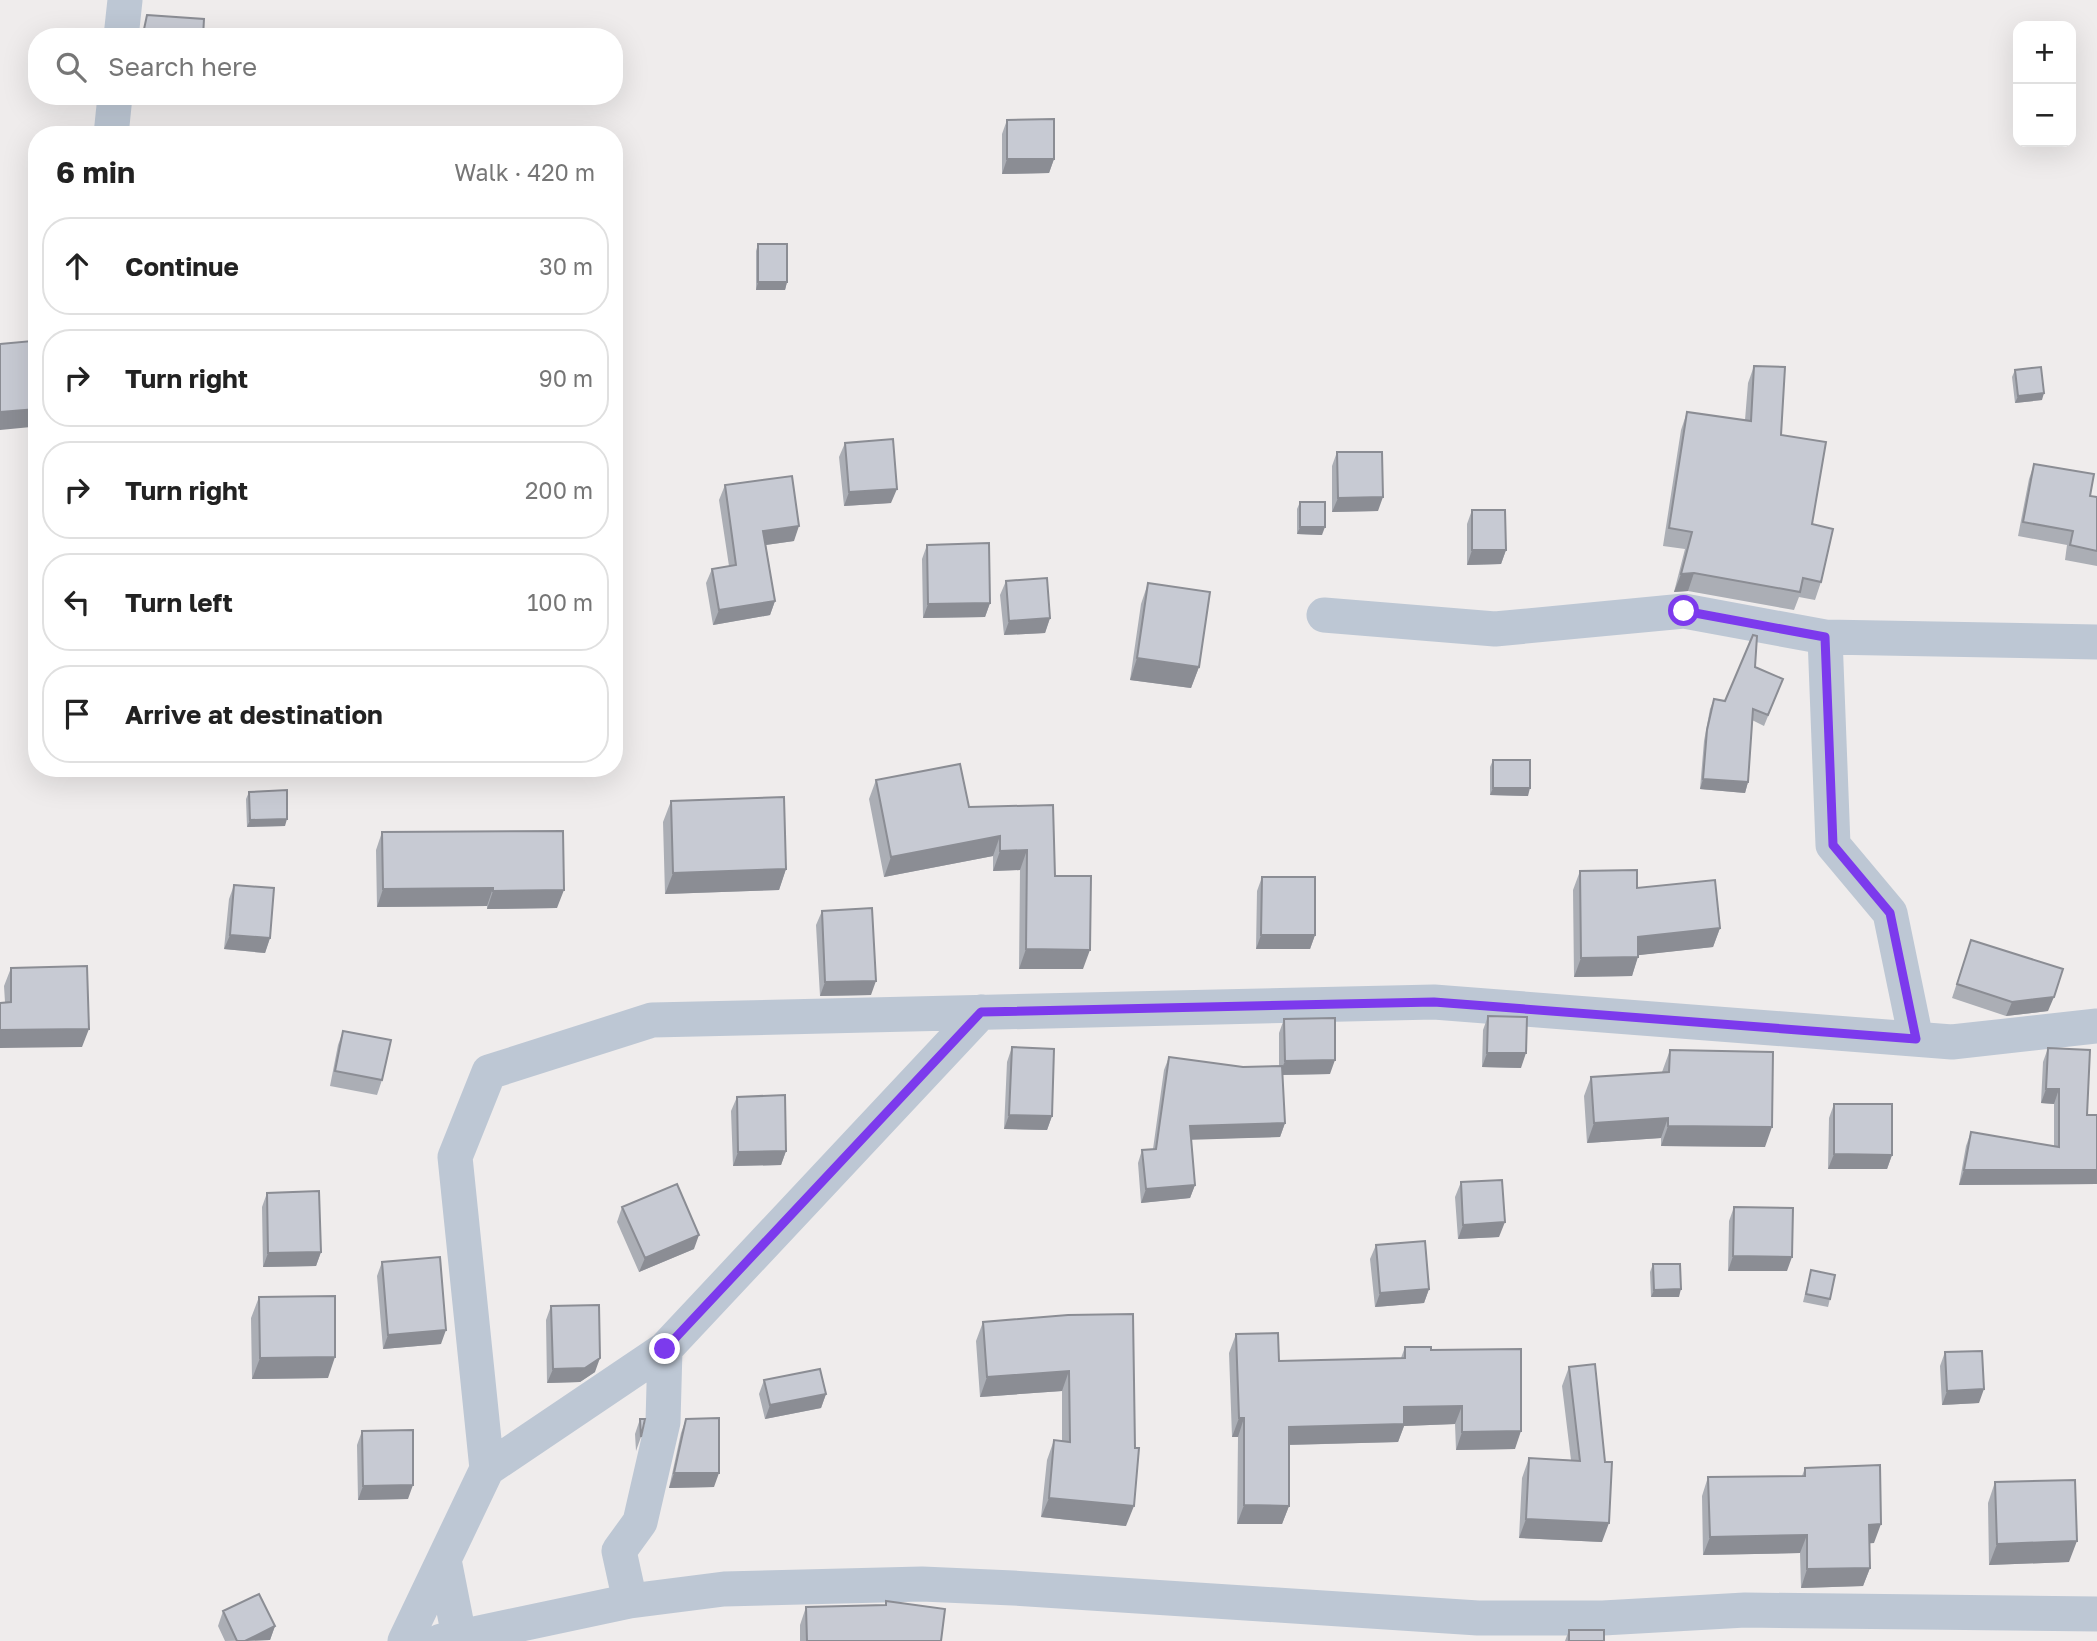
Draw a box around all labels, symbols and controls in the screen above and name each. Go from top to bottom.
map controls [2013,21,2076,147]
button: + [2013,21,2076,84]
search box [28,28,623,105]
icon: search [52,48,90,86]
text: Search here [108,51,257,82]
button: − [2013,84,2076,147]
text: 6 min [56,154,135,190]
text: Walk · 420 m [454,158,595,186]
icon: ahead [58,247,96,285]
text: Continue [125,251,239,282]
text: 30 m [539,252,593,280]
icon: right [58,359,96,397]
text: Turn right [125,363,248,394]
text: 90 m [539,364,593,392]
icon: right [58,471,96,509]
text: Turn right [125,475,248,506]
text: 200 m [525,476,593,504]
icon: left [58,583,96,621]
text: Turn left [125,587,233,618]
text: 100 m [527,588,593,616]
route start [1668,595,1699,626]
icon: arrive [58,695,96,733]
text: Arrive at destination [125,699,383,730]
route end [649,1333,680,1364]

